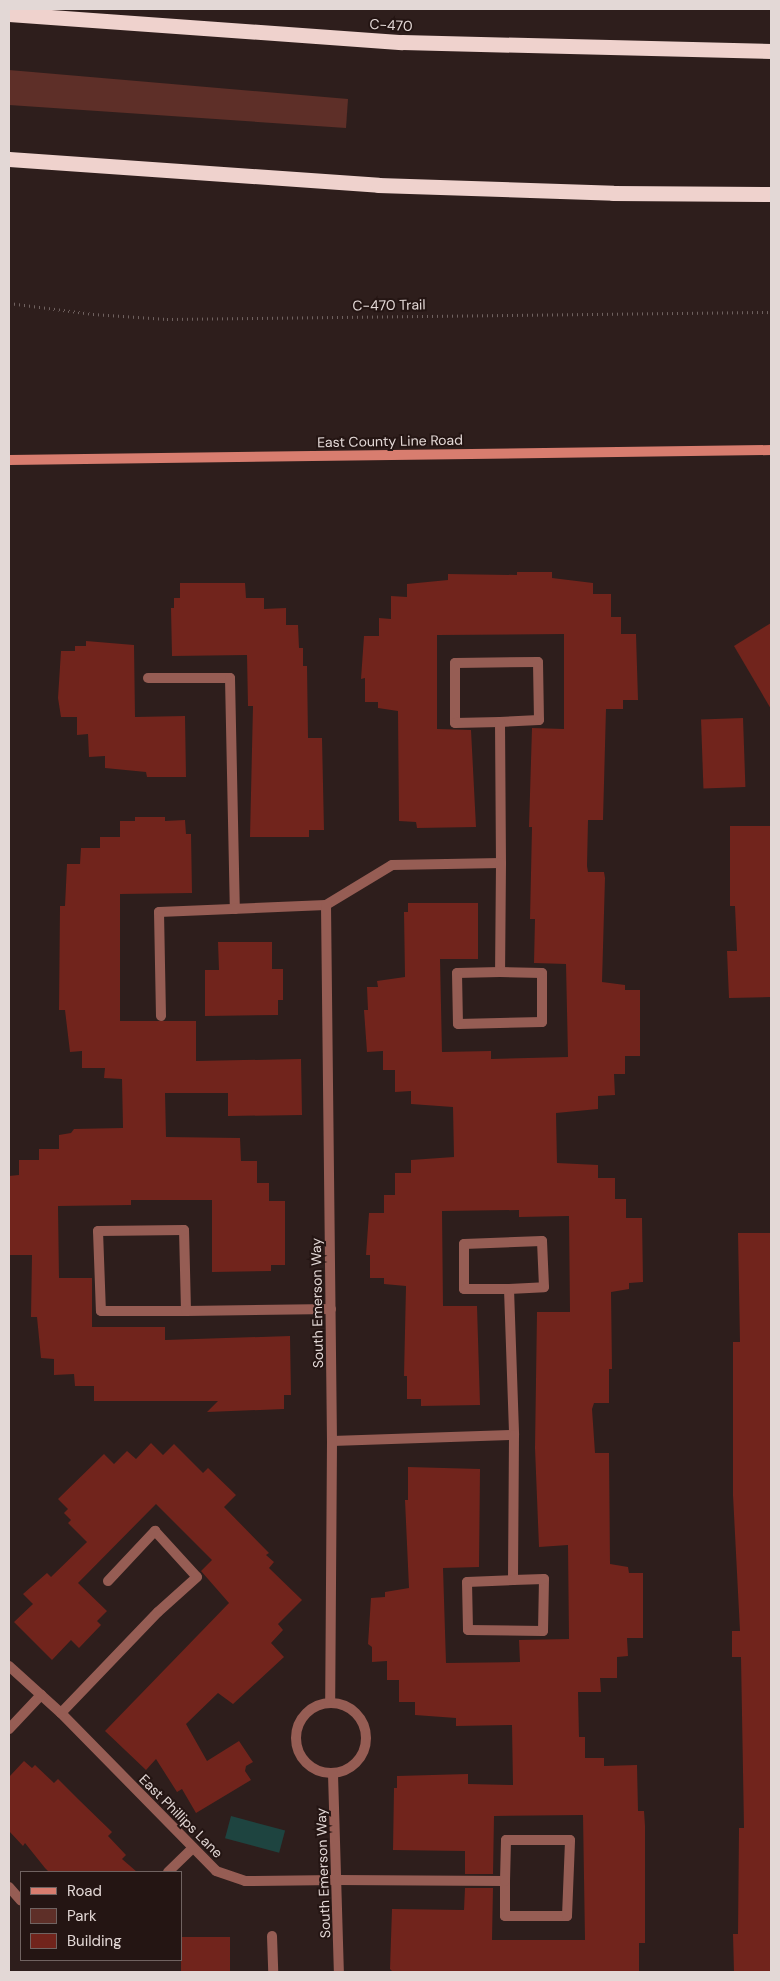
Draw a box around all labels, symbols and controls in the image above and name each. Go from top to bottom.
street label: C-470 [369,15,413,35]
street label: C-470 Trail [352,296,426,314]
street label: East County Line Road [317,431,463,451]
street label: South Emerson Way [307,1238,327,1368]
street label: East Phillips Lane [136,1771,226,1861]
street label: South Emerson Way [312,1808,334,1938]
legend [20,1871,182,1961]
text: Road [67,1881,102,1901]
text: Park [67,1906,97,1926]
text: Building [67,1931,122,1951]

